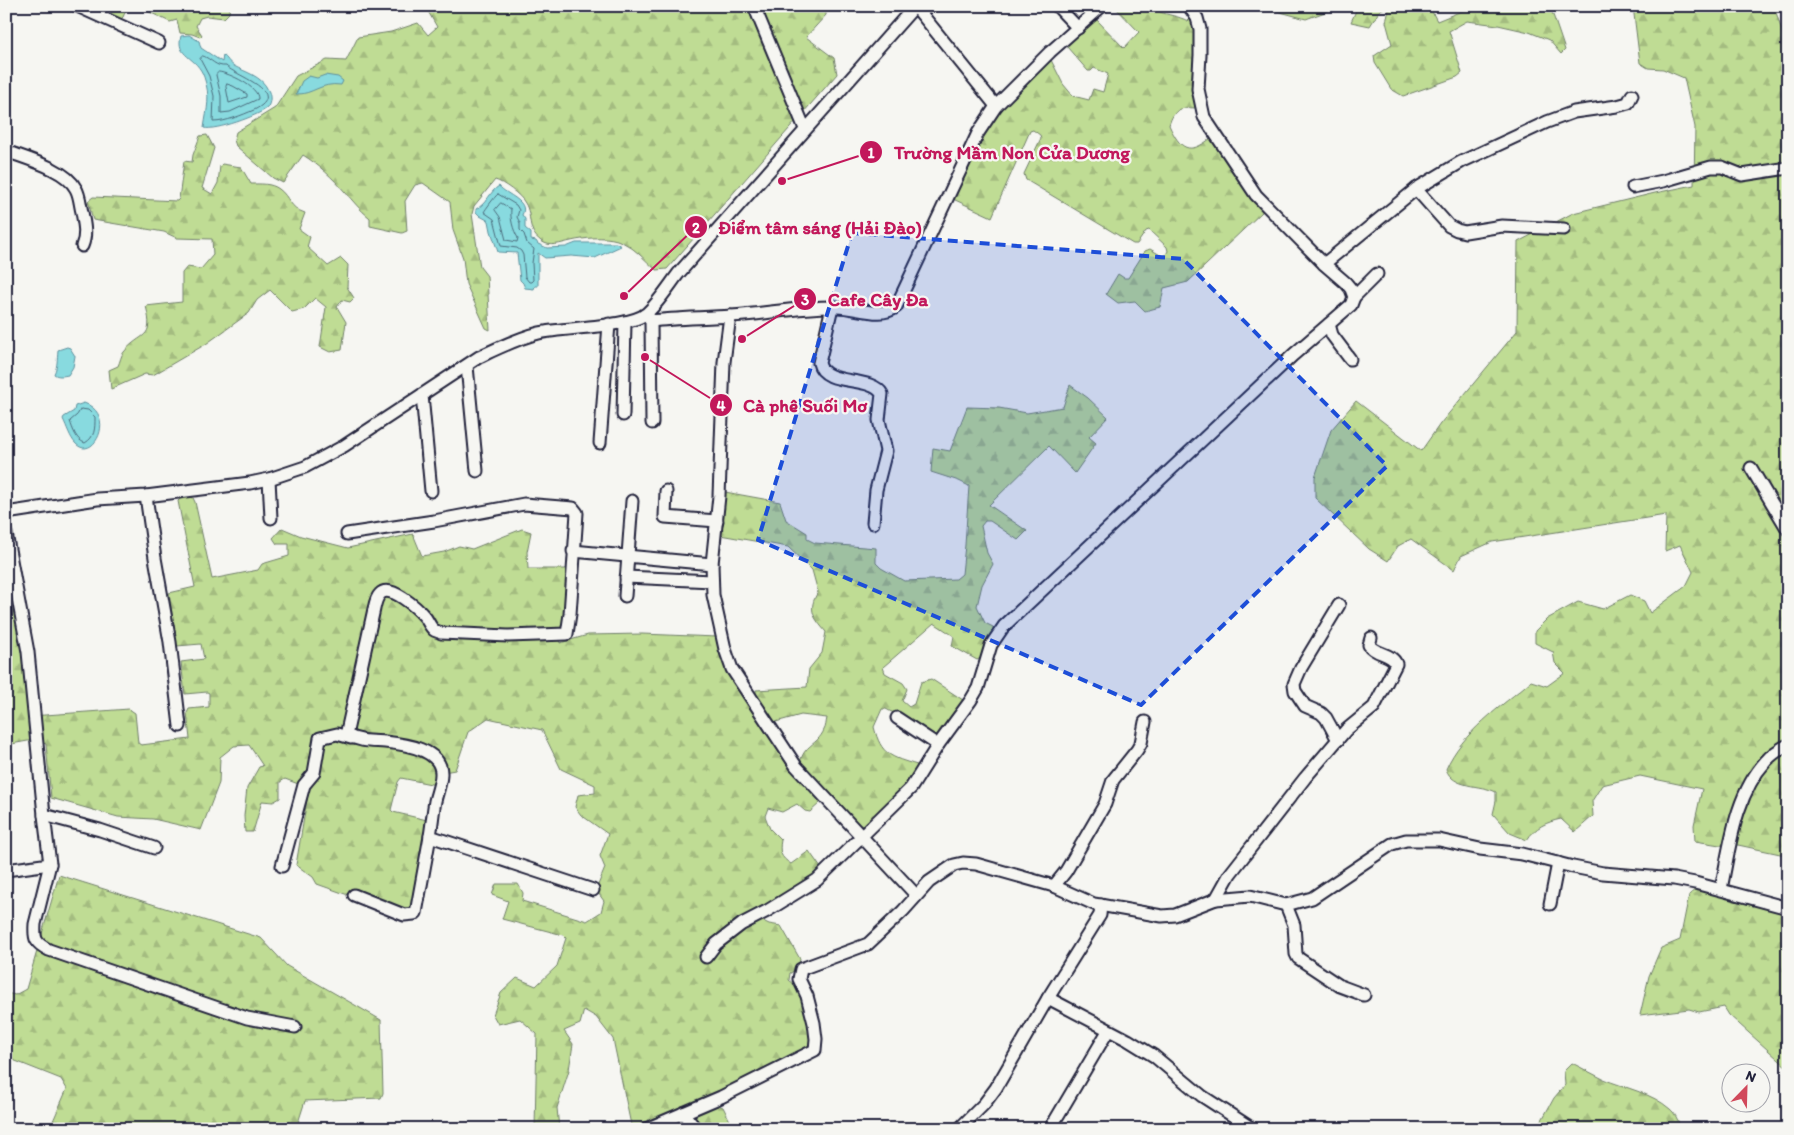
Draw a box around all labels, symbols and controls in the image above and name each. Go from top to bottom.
callout: Trường Mầm Non Cửa Dương [858,135,1140,169]
text: Trường Mầm Non Cửa Dương [893,141,1130,164]
text: 1 [868,144,875,162]
callout: Điểm tâm sáng (Hải Đào) [683,210,932,244]
text: Điểm tâm sáng (Hải Đào) [718,216,922,239]
text: 2 [692,219,700,237]
callout: Cafe Cây Đa [793,282,938,316]
text: Cafe Cây Đa [828,288,929,311]
text: 3 [801,291,809,309]
callout: Cà phê Suối Mơ [708,388,877,422]
text: Cà phê Suối Mơ [743,394,868,417]
text: 4 [716,397,726,415]
north arrow [1722,1062,1772,1112]
text: N [1743,1067,1759,1086]

